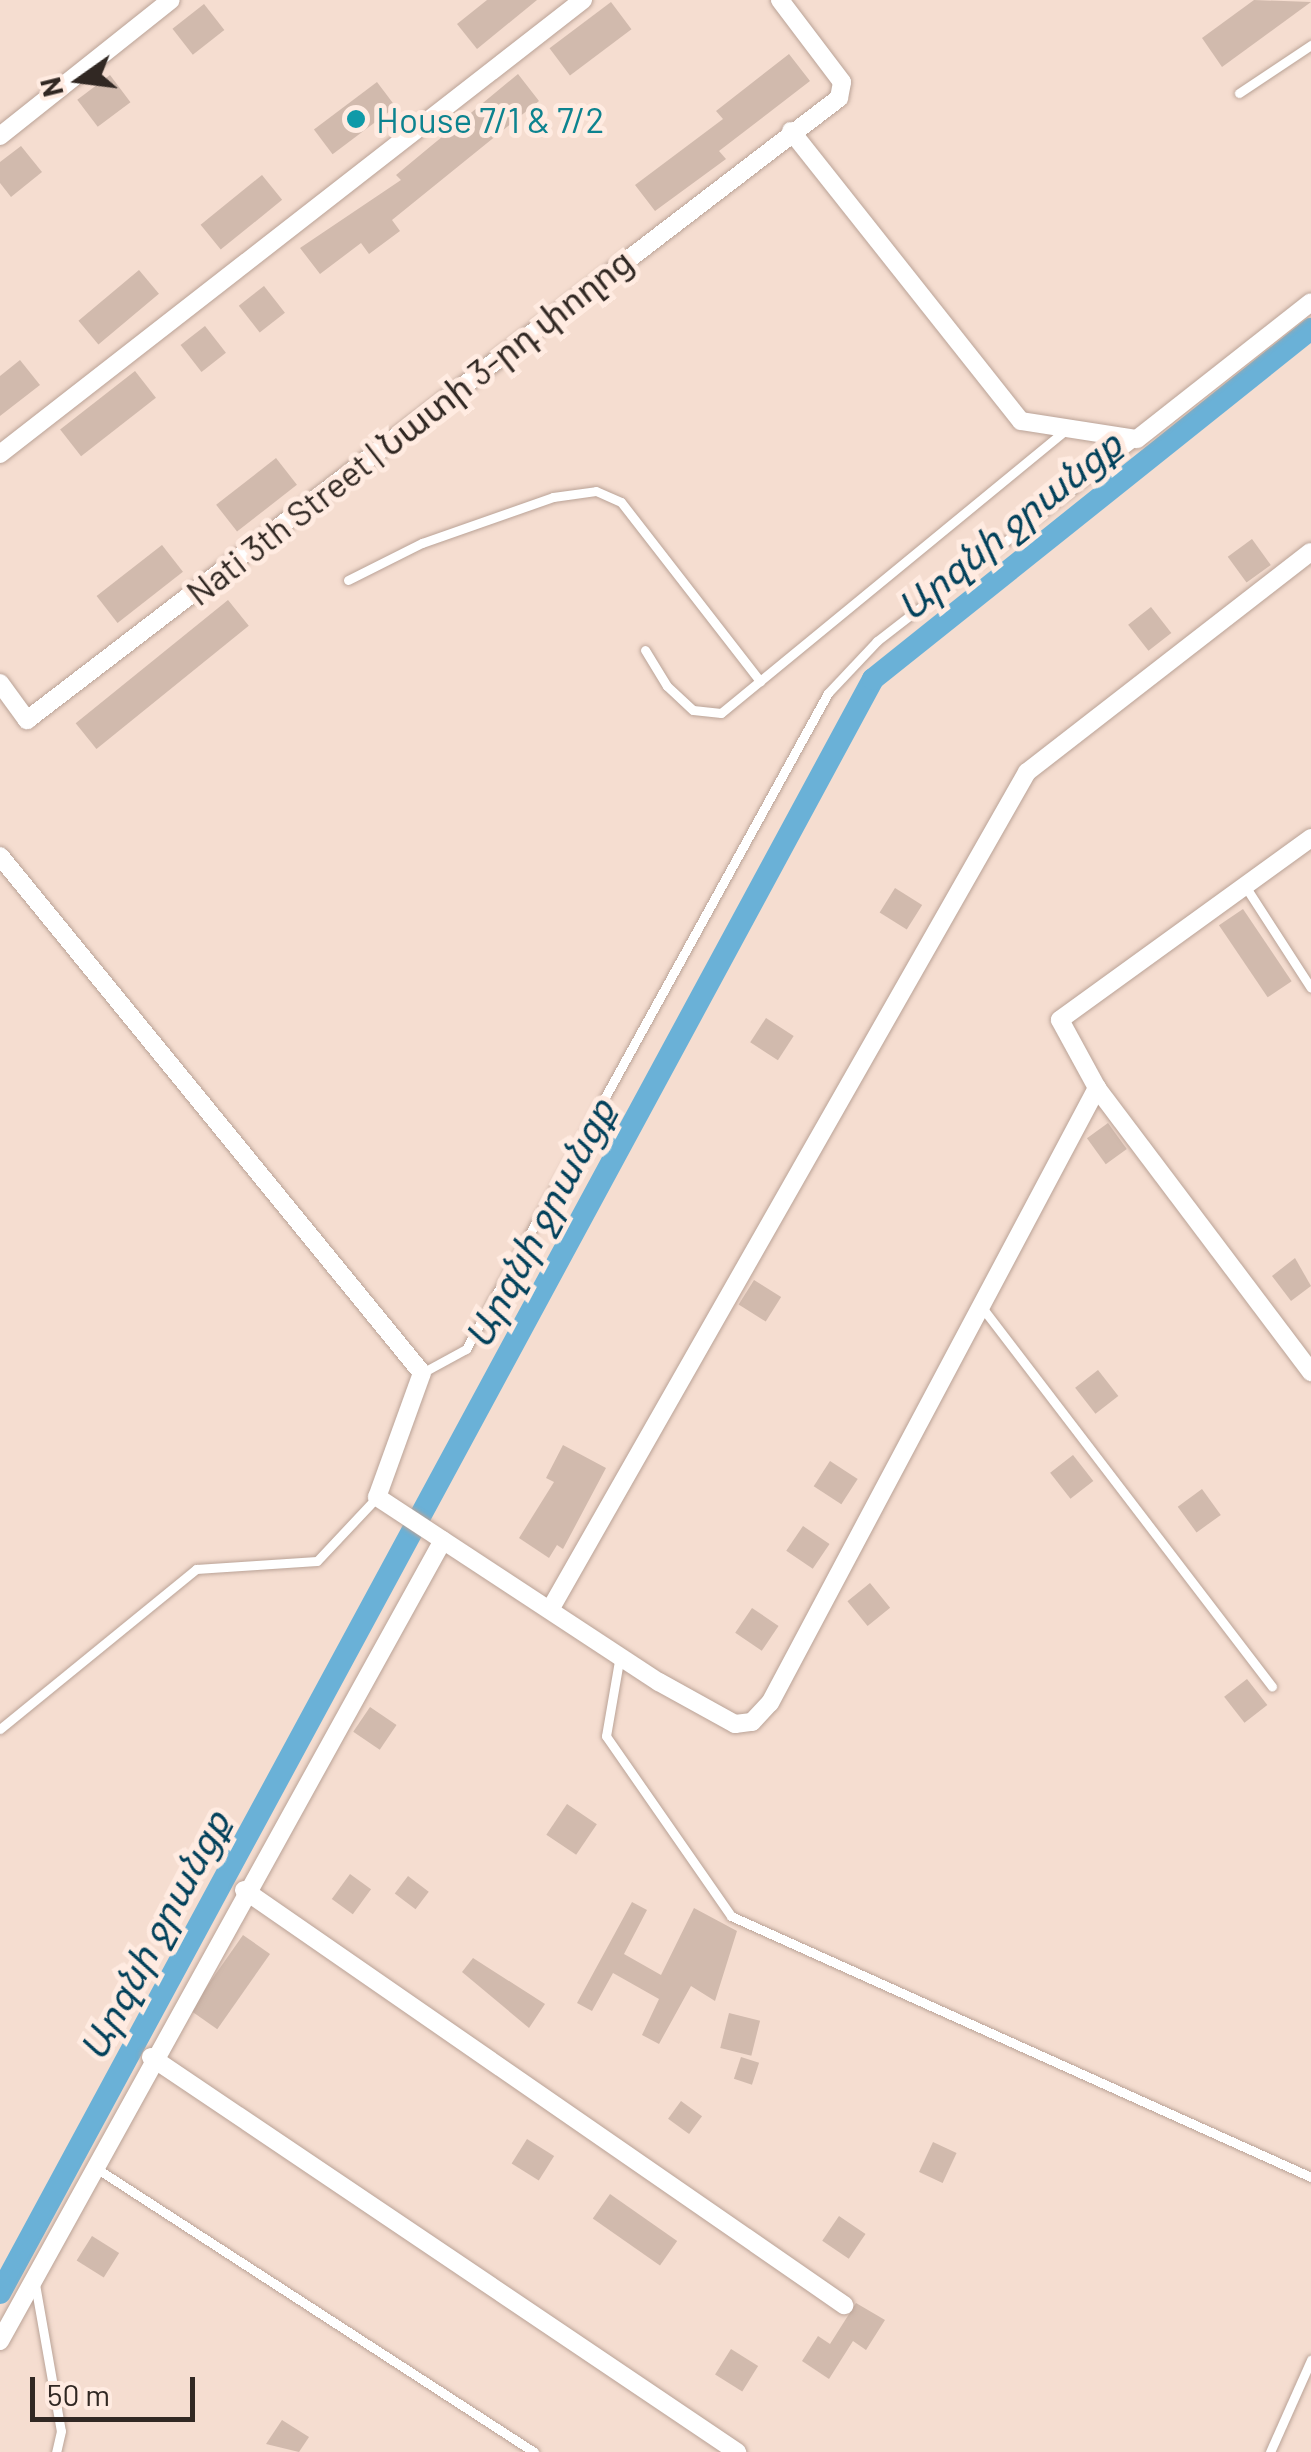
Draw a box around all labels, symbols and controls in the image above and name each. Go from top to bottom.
north arrow [30,30,130,130]
text: N [32,74,70,100]
place label: House 7/1 & 7/2 [376,98,604,140]
marker: House 7/1 & 7/2 [345,108,367,130]
street label: Nati 3th Street | Նատի 3-րդ փողոց [178,239,640,613]
water label: Արզնի ջրանցք [888,421,1130,629]
water label: Արզնի ջրանցք [454,1091,624,1355]
water label: Արզնի ջրանցք [69,1803,239,2067]
scale bar [35,2357,200,2419]
text: 50 m [47,2376,110,2412]

